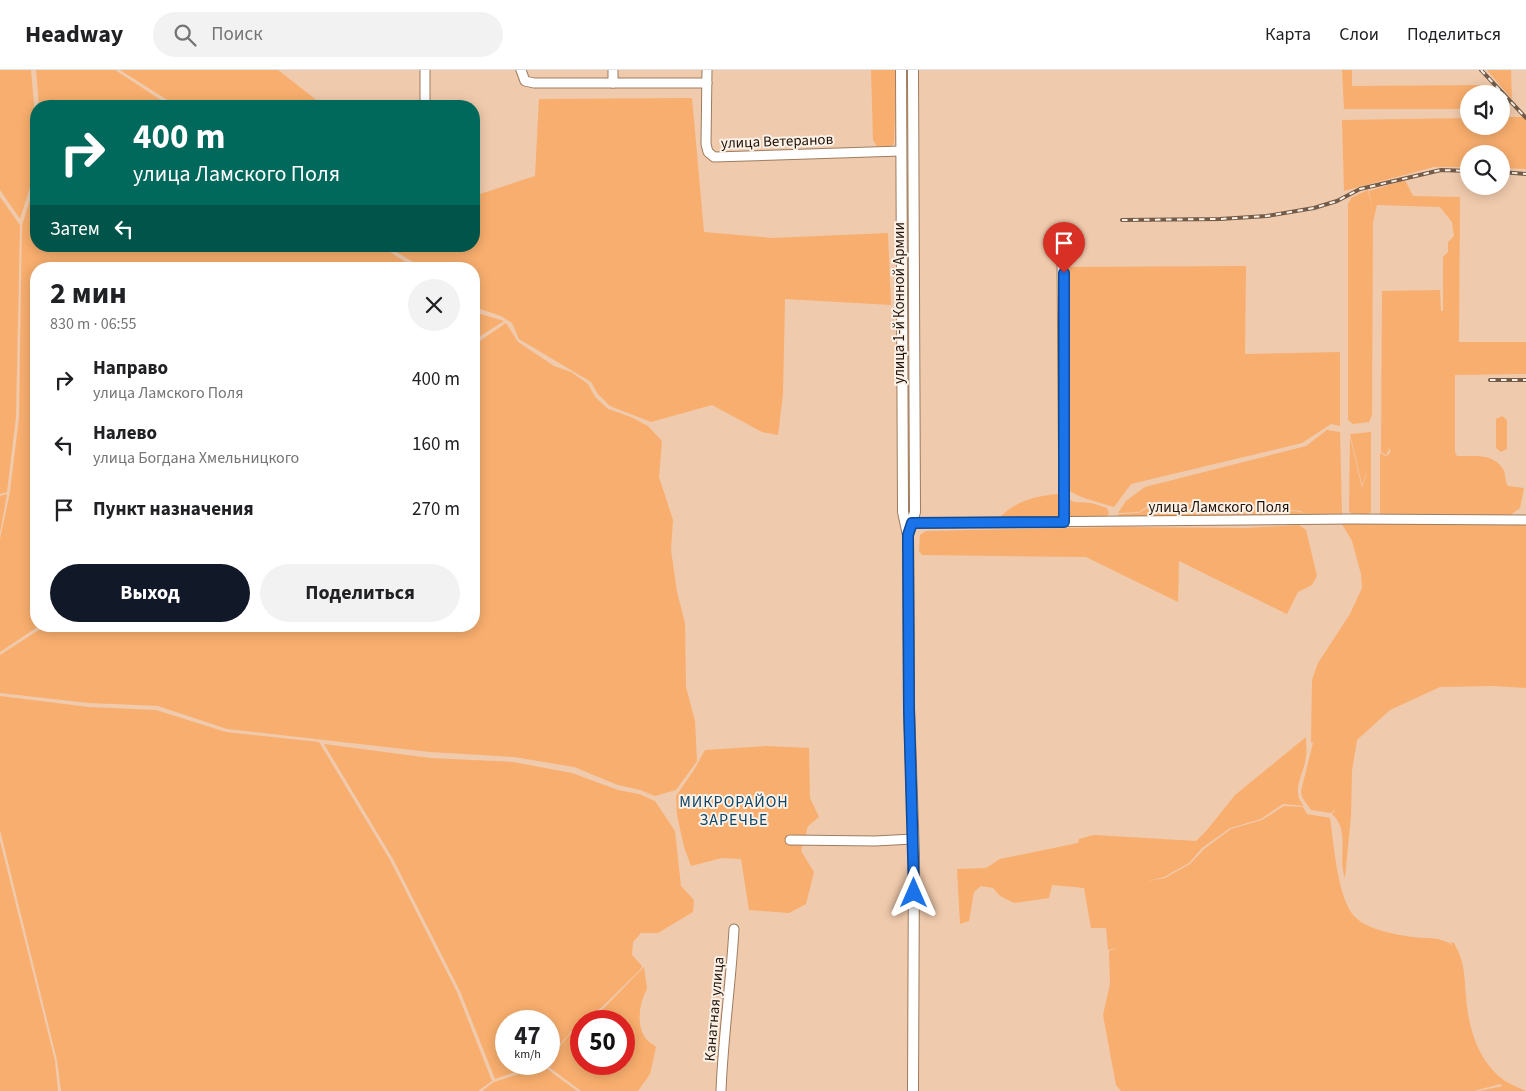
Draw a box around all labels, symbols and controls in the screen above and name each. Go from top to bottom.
search box [153,12,503,57]
text: Headway [25,17,123,52]
icon: search [171,21,199,49]
text: Поиск [211,21,263,48]
text: Карта [1265,22,1311,47]
text: Слои [1339,22,1379,47]
text: Поделиться [1407,22,1501,47]
map controls [1460,85,1510,195]
button: sound [1460,85,1510,135]
text: 400 m [133,112,225,162]
icon: right [50,120,115,185]
street label: улица Ветеранов [720,129,834,154]
button: search [1460,145,1510,195]
text: улица Ламского Поля [133,158,340,190]
icon: left [110,215,138,243]
text: Затем [50,216,100,243]
street label: улица 1-й Конной Армии [889,222,910,384]
pin [1043,222,1085,273]
icon: arrive [1050,229,1078,257]
text: 2 мин [50,272,127,315]
button: close [408,279,460,331]
text: 830 m · 06:55 [50,313,137,335]
text: Направо [93,355,168,382]
icon: right [50,366,78,394]
text: 400 m [412,366,460,393]
text: улица Ламского Поля [93,382,244,404]
text: Налево [93,420,157,447]
icon: left [50,431,78,459]
text: 160 m [412,431,460,458]
text: улица Богдана Хмельницкого [93,447,299,469]
icon: arrive [50,496,78,524]
text: Пункт назначения [93,496,254,523]
text: 270 m [412,496,460,523]
street label: улица Ламского Поля [1148,497,1290,518]
button: Выход [50,564,250,622]
button: Поделиться [260,564,460,622]
district label: МИКРОРАЙОН ЗАРЕЧЬЕ [679,791,789,831]
position arrow [887,866,939,918]
street label: Канатная улица [699,956,730,1062]
speed limit sign: 50 [570,1010,635,1075]
text: 47 [514,1018,541,1054]
text: km/h [514,1046,541,1063]

